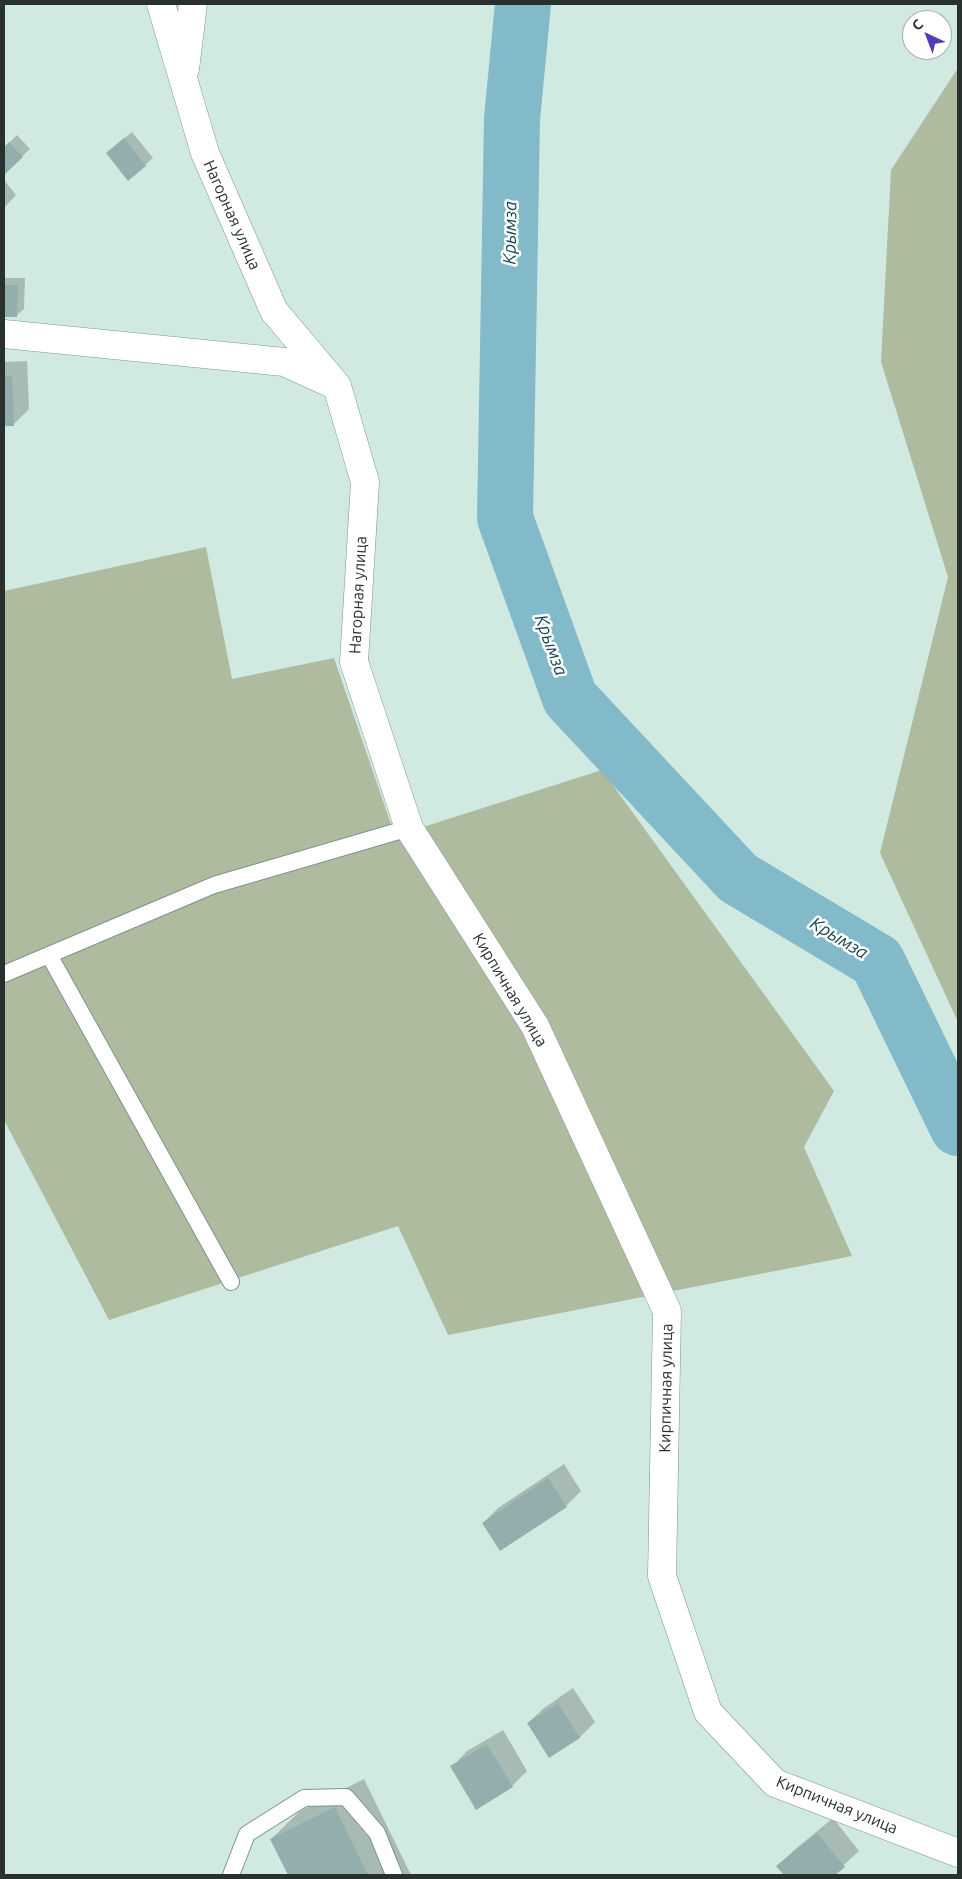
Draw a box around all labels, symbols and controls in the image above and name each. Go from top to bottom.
north arrow [902,10,952,60]
text: С [909,16,926,34]
street label: Нагорная улица [199,157,265,273]
water label: Крымза [499,201,521,265]
street label: Нагорная улица [345,535,371,655]
water label: Крымза [530,611,572,679]
water label: Крымза [806,912,872,964]
street label: Кирпичная улица [468,930,552,1050]
street label: Кирпичная улица [655,1323,677,1453]
street label: Кирпичная улица [773,1772,901,1838]

